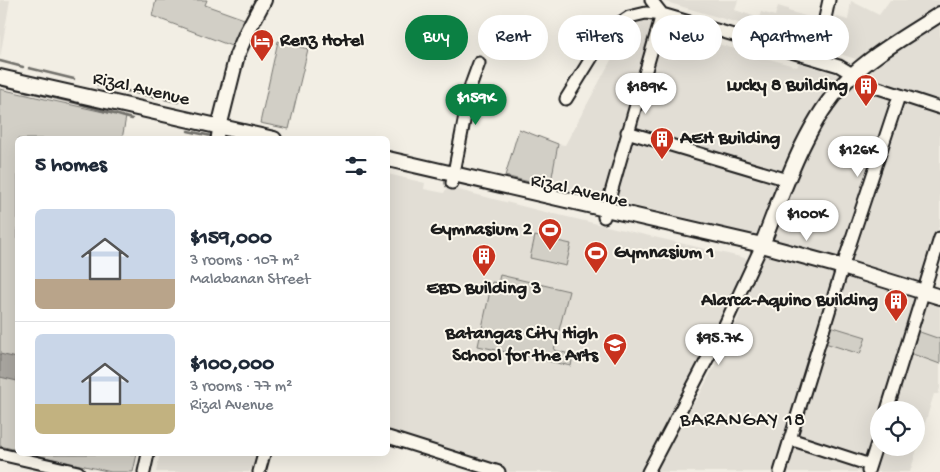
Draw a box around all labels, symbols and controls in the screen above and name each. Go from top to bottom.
chip: Buy [405,15,468,60]
chip: Rent [478,15,548,60]
chip: Filters [558,15,641,60]
chip: New [651,15,722,60]
chip: Apartment [732,15,849,60]
hotel icon: Renz Hotel [249,28,275,62]
place label: Renz Hotel [279,30,364,53]
street label: Rizal Avenue [90,68,192,112]
pin: $189K [611,72,681,115]
building icon: Lucky 8 Building [853,73,879,107]
place label: Lucky 8 Building [726,75,848,98]
text: $189K [626,79,666,98]
pin: $159K [441,84,511,126]
text: $159K [457,90,495,109]
building icon: AEH Building [649,126,675,160]
place label: AEH Building [679,128,781,151]
pin: $126K [823,136,893,178]
text: $126K [839,142,877,161]
icon: filters [342,152,370,180]
text: 5 homes [35,154,107,179]
street label: Rizal Avenue [528,170,630,214]
pin: $100K [772,200,842,242]
text: $100K [787,206,827,225]
sports icon: Gymnasium 2 [537,217,563,251]
place label: Gymnasium 2 [430,219,533,242]
text: $159,000 [190,227,272,252]
icon: home [75,229,135,289]
sports icon: Gymnasium 1 [583,240,609,274]
place label: Gymnasium 1 [614,242,714,265]
building icon: EBD Building 3 [471,243,497,277]
text: 3 rooms · 107 m² [190,252,300,271]
text: Malabanan Street [190,271,310,290]
place label: EBD Building 3 [427,278,542,301]
building icon: Alarca-Aquino Building [883,288,909,322]
place label: Alarca-Aquino Building [700,290,878,313]
place label: Batangas City High School for the Arts [445,323,599,368]
pin: $95.7K [678,324,760,366]
text: $95.7K [696,330,742,349]
school or university icon: Batangas City High School for the Arts [602,332,628,366]
text: $100,000 [190,353,274,378]
icon: home [75,354,135,414]
text: 3 rooms · 77 m² [190,378,292,397]
text: Rizal Avenue [190,397,273,416]
map controls [870,401,925,456]
button: locate [870,401,925,456]
district label: BARANGAY 18 [679,410,806,433]

